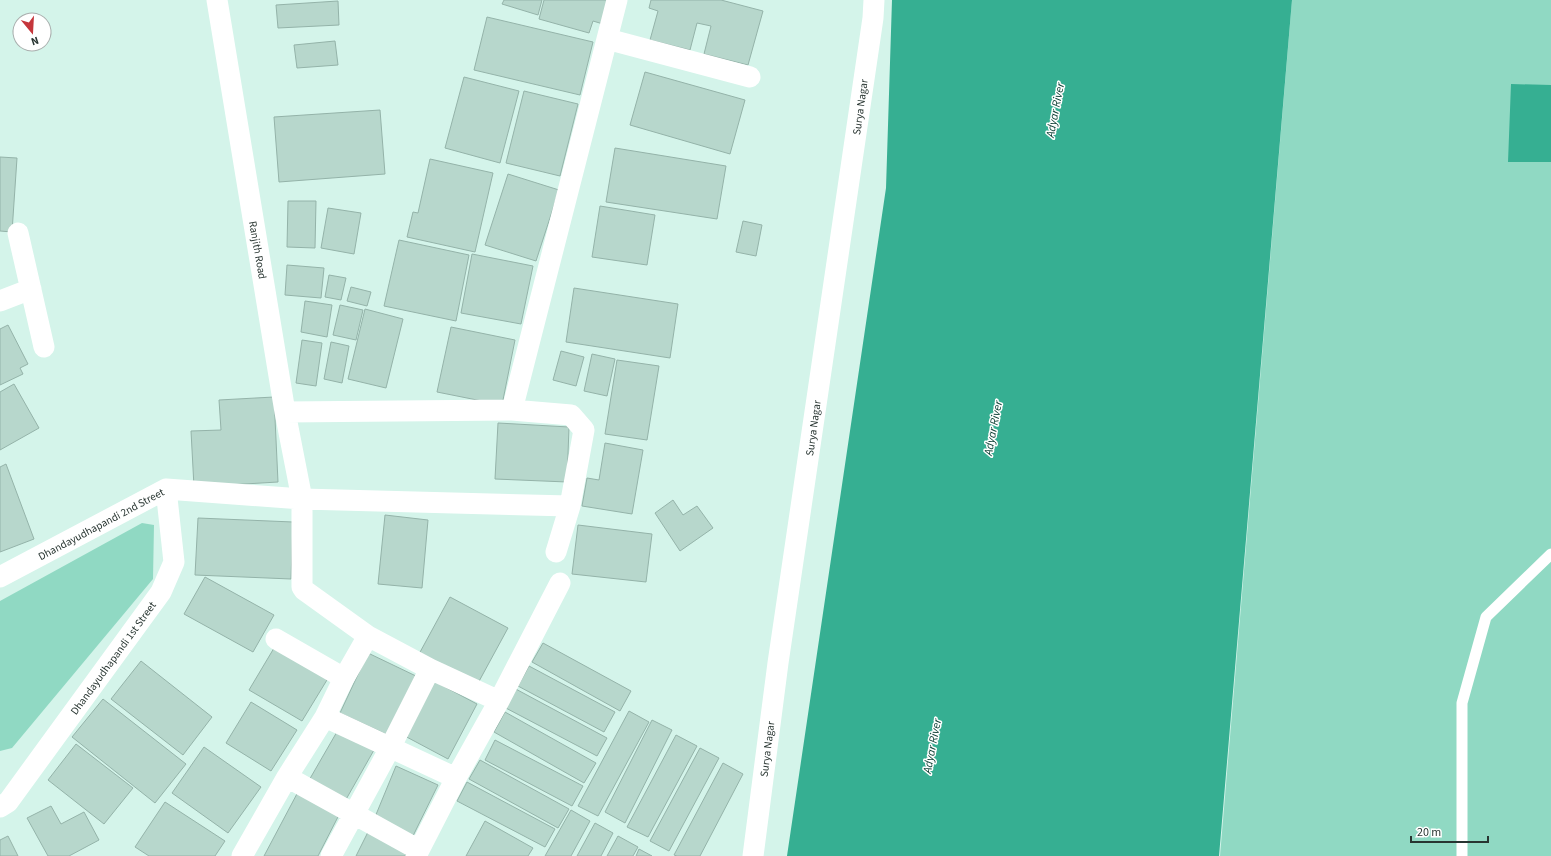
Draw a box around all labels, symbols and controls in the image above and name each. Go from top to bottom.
north arrow [12,12,52,52]
text: N [29,33,41,49]
street label: Surya Nagar [849,78,872,136]
water label: Adyar River [1042,80,1069,140]
street label: Ranjith Road [245,220,270,280]
water label: Adyar River [980,398,1007,458]
street label: Surya Nagar [802,399,825,457]
street label: Dhandayudhapandi 2nd Street [36,485,167,564]
street label: Dhandayudhapandi 1st Street [67,598,160,718]
water label: Adyar River [919,716,946,776]
street label: Surya Nagar [757,720,778,778]
scale bar [1411,818,1488,844]
text: 20 m [1417,824,1441,841]

